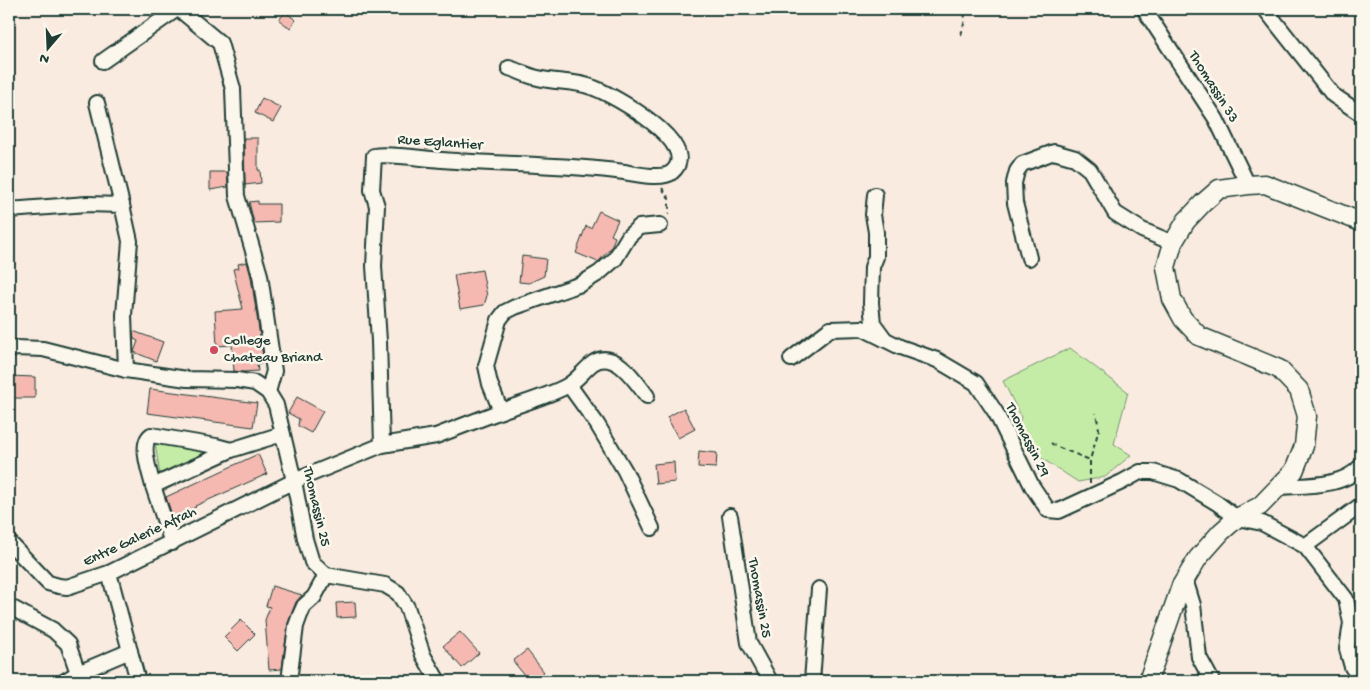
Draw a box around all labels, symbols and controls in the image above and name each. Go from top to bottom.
north arrow [22,22,72,72]
street label: Thomassin 33 [1183,47,1242,126]
text: N [37,48,52,67]
street label: Rue Eglantier [397,131,485,155]
place label: College Chateau Briand [224,332,323,367]
marker: College Chateau Briand [208,344,220,356]
street label: Thomassin 29 [1000,399,1053,480]
street label: Thomassin 25 [298,465,334,548]
street label: Entre Galerie Afrah [80,503,200,571]
street label: Thomassin 25 [743,556,775,639]

